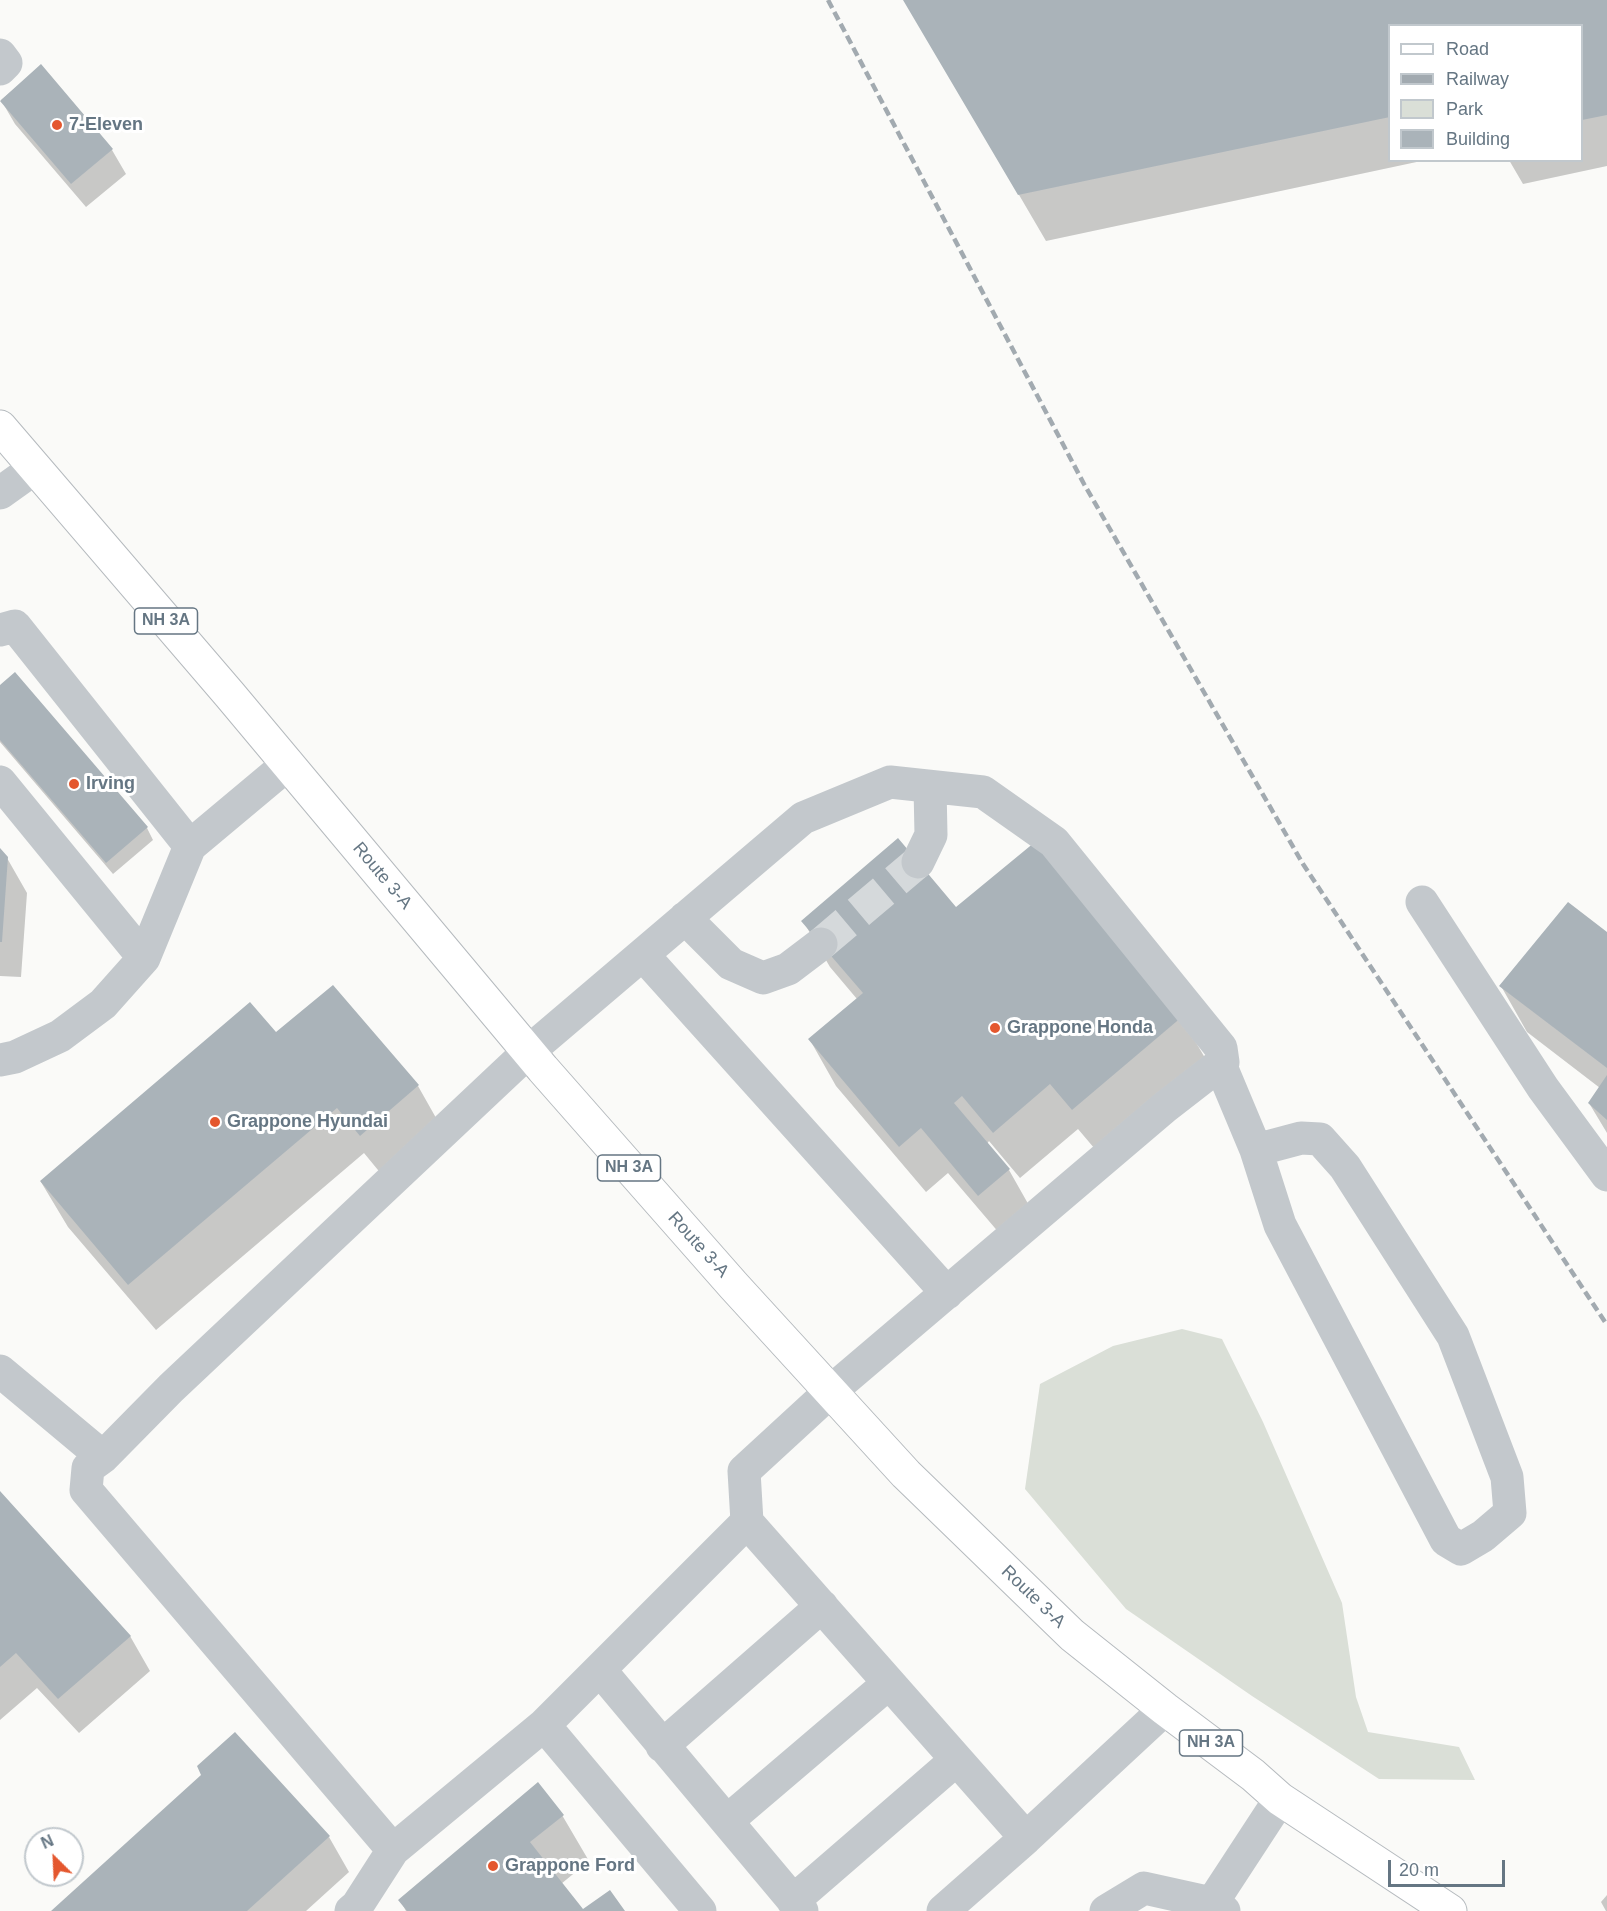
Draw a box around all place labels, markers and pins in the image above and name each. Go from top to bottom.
place label: 7-Eleven [69,114,143,136]
marker: 7-Eleven [50,118,64,132]
place label: Irving [86,773,135,795]
marker: Irving [67,777,81,791]
place label: Grappone Honda [1007,1017,1153,1039]
marker: Grappone Honda [988,1021,1002,1035]
place label: Grappone Hyundai [227,1111,388,1133]
marker: Grappone Hyundai [208,1115,222,1129]
place label: Grappone Ford [505,1855,635,1877]
marker: Grappone Ford [486,1859,500,1873]

